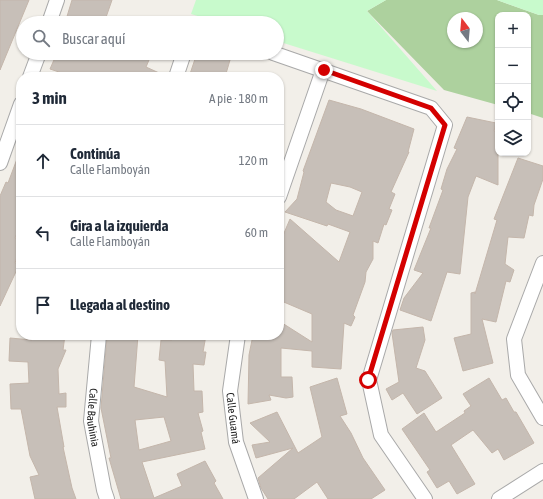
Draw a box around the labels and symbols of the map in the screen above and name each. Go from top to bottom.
north arrow [447,12,483,48]
route end [315,61,333,79]
route start [359,371,377,389]
street label: Calle Bauhinia [85,388,102,448]
street label: Calle Guamá [224,392,242,445]

